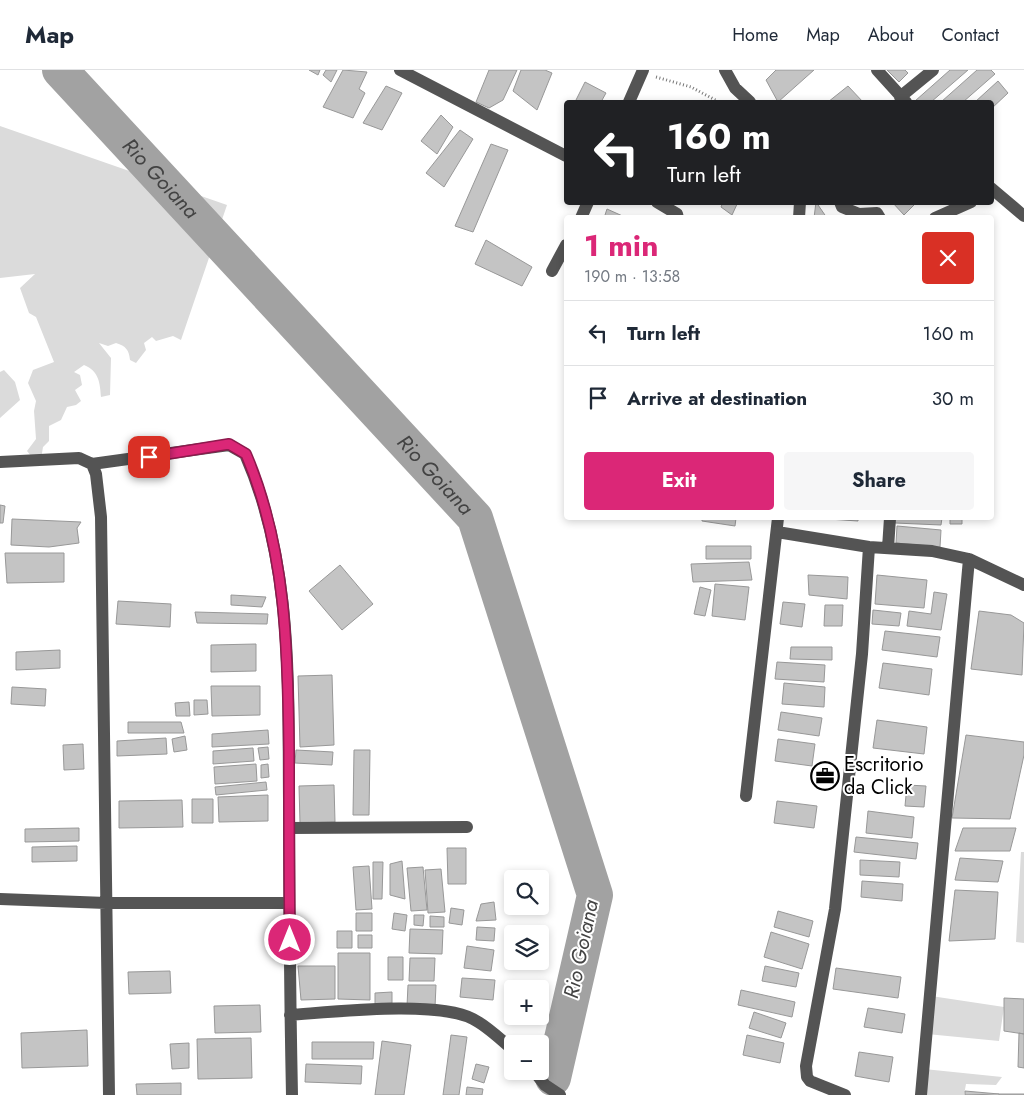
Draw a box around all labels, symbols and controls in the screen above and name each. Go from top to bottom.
text: Map [25,17,74,52]
text: Home [732,22,778,48]
text: Map [806,22,840,48]
text: About [868,22,913,48]
text: Contact [941,22,999,48]
text: 160 m [667,112,771,162]
icon: left [584,120,649,185]
water label: Rio Goiana [115,132,206,226]
text: Turn left [667,158,741,190]
text: 1 min [584,224,658,267]
button: close [922,232,974,284]
text: 190 m · 13:58 [584,265,680,288]
icon: left [584,319,612,347]
text: Turn left [627,320,700,347]
text: 160 m [923,320,974,347]
icon: arrive [584,384,612,412]
text: Arrive at destination [627,385,807,412]
text: 30 m [932,385,974,412]
water label: Rio Goiana [390,428,480,522]
pin [128,436,170,478]
icon: arrive [135,443,163,471]
button: Exit [584,452,774,510]
button: Share [784,452,974,510]
place label: Escritorio da Click [844,750,923,802]
office icon: Escritorio da Click [810,761,840,791]
map controls [504,870,549,1080]
button: search [504,870,549,915]
water label: Rio Goiana [556,896,606,1001]
position arrow [263,913,315,965]
button: layers [504,925,549,970]
button: + [504,980,549,1025]
button: − [504,1035,549,1080]

